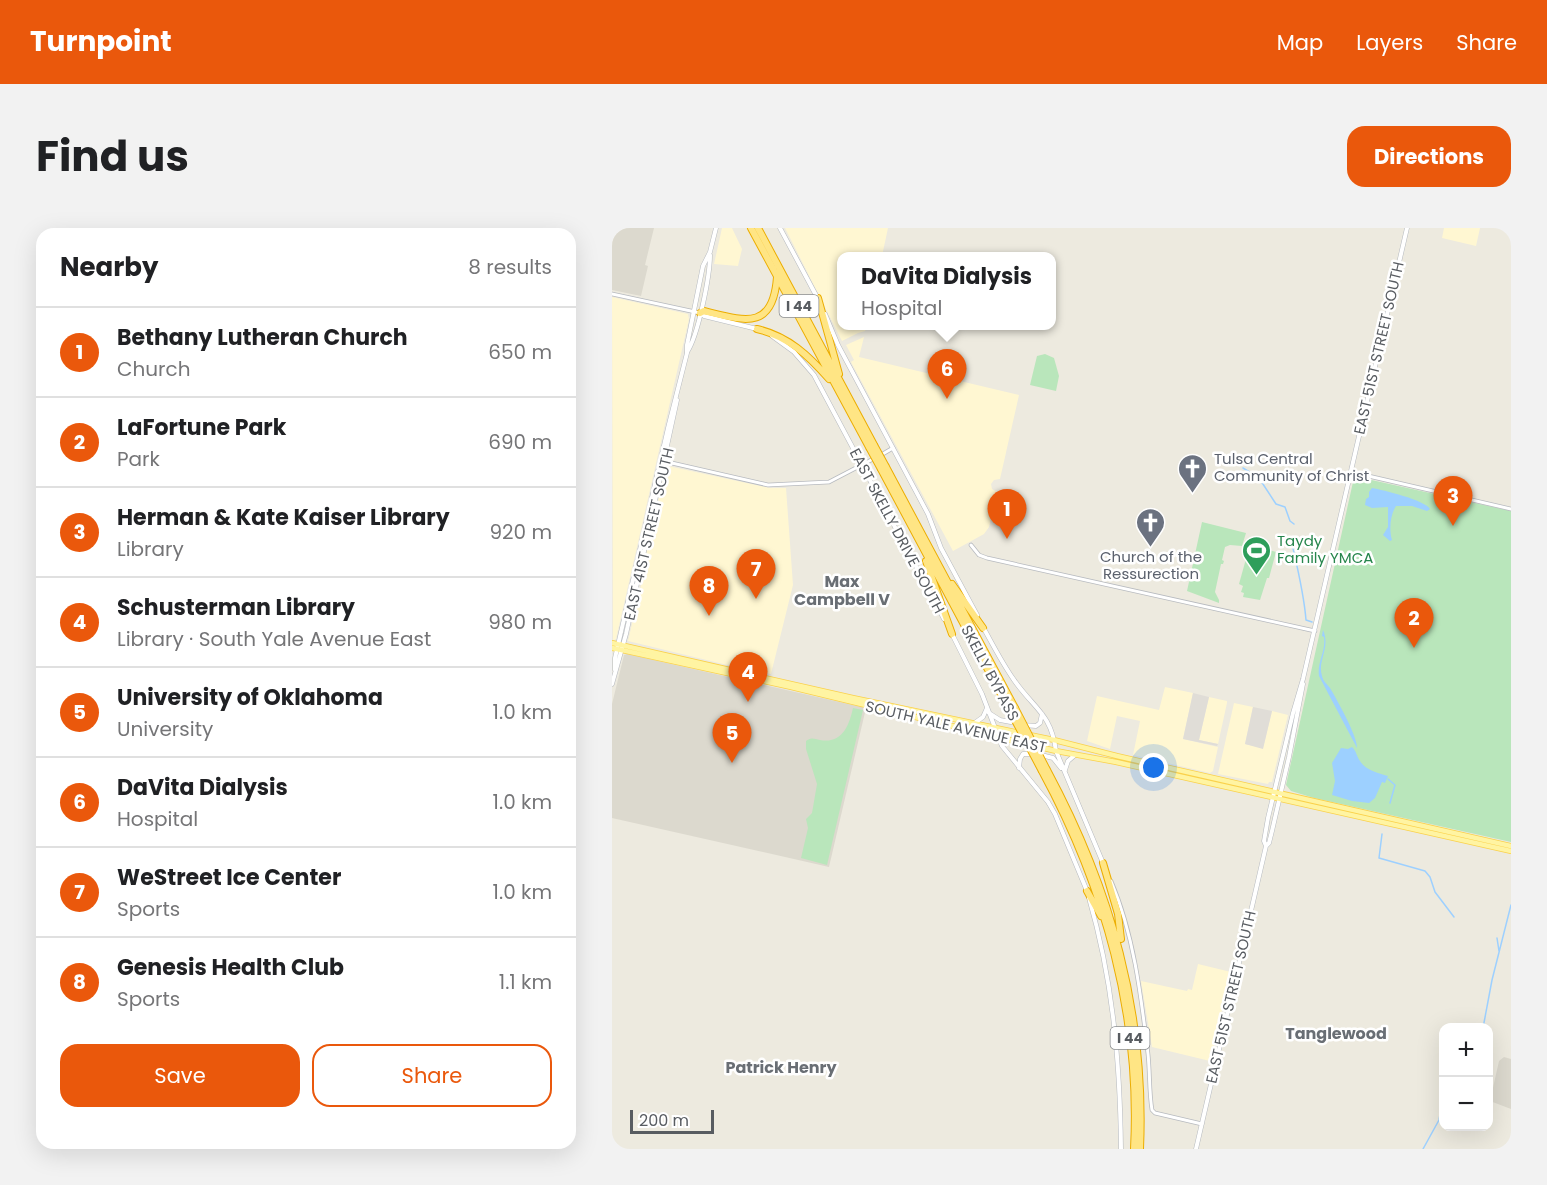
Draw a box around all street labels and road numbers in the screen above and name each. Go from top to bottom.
street label: EAST 51ST STREET SOUTH [1348,259,1409,436]
road number: I 44 [780,295,819,317]
street label: EAST SKELLY DRIVE SOUTH [845,444,950,617]
street label: EAST 41ST STREET SOUTH [618,445,679,622]
street label: SKELLY BYPASS [956,621,1024,724]
street label: SOUTH YALE AVENUE EAST [863,695,1049,758]
street label: EAST 51ST STREET SOUTH [1200,908,1261,1085]
road number: I 44 [1110,1027,1150,1049]

